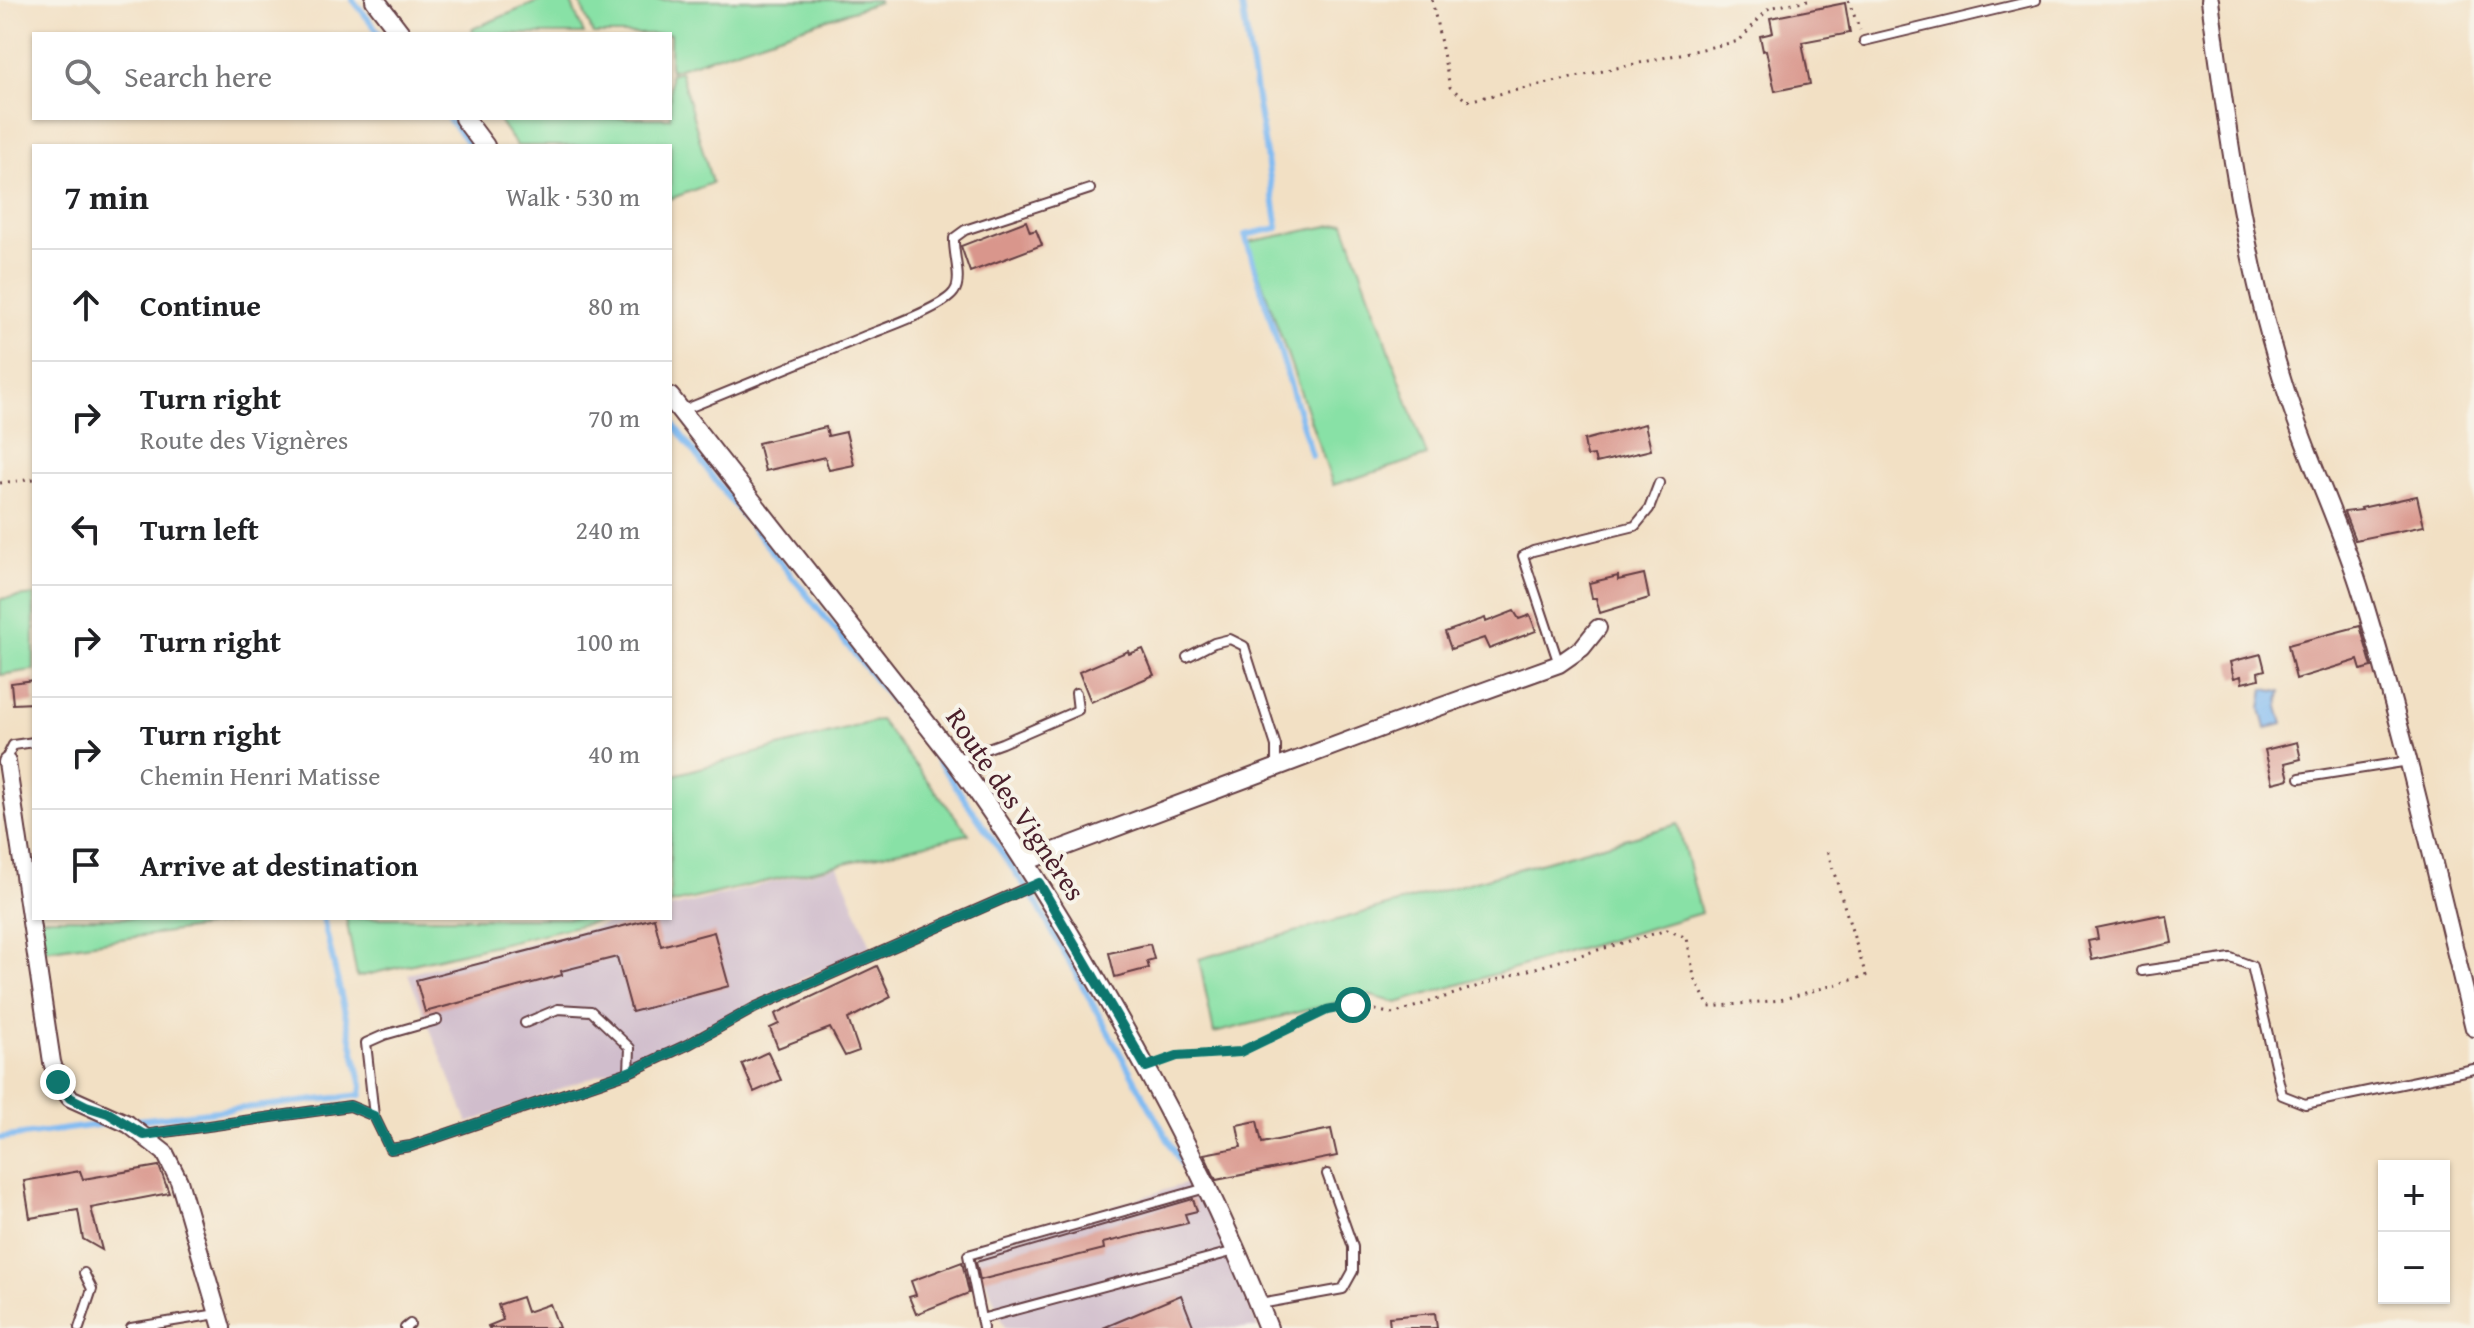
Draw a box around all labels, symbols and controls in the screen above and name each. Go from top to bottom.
search box [32,32,672,120]
icon: search [60,54,104,98]
text: Search here [124,54,272,98]
text: 7 min [64,172,149,221]
text: Walk · 530 m [506,177,640,216]
icon: ahead [64,283,108,327]
text: Continue [140,283,261,327]
text: 80 m [588,286,640,325]
text: Turn right [140,376,281,420]
icon: right [64,395,108,439]
text: 70 m [588,398,640,437]
text: Route des Vignères [140,420,348,459]
icon: left [64,507,108,551]
text: Turn left [140,507,259,551]
text: 240 m [575,510,640,549]
icon: right [64,619,108,663]
text: Turn right [140,619,281,663]
text: 100 m [575,622,640,661]
street label: Route des Vignères [937,699,1096,908]
text: Turn right [140,712,281,756]
icon: right [64,731,108,775]
text: 40 m [588,734,640,773]
text: Chemin Henri Matisse [140,756,381,795]
icon: arrive [64,843,108,887]
text: Arrive at destination [140,843,418,887]
route start [1335,987,1371,1023]
route end [40,1064,76,1100]
map controls [2378,1160,2450,1304]
button: + [2378,1160,2450,1232]
button: − [2378,1232,2450,1304]

